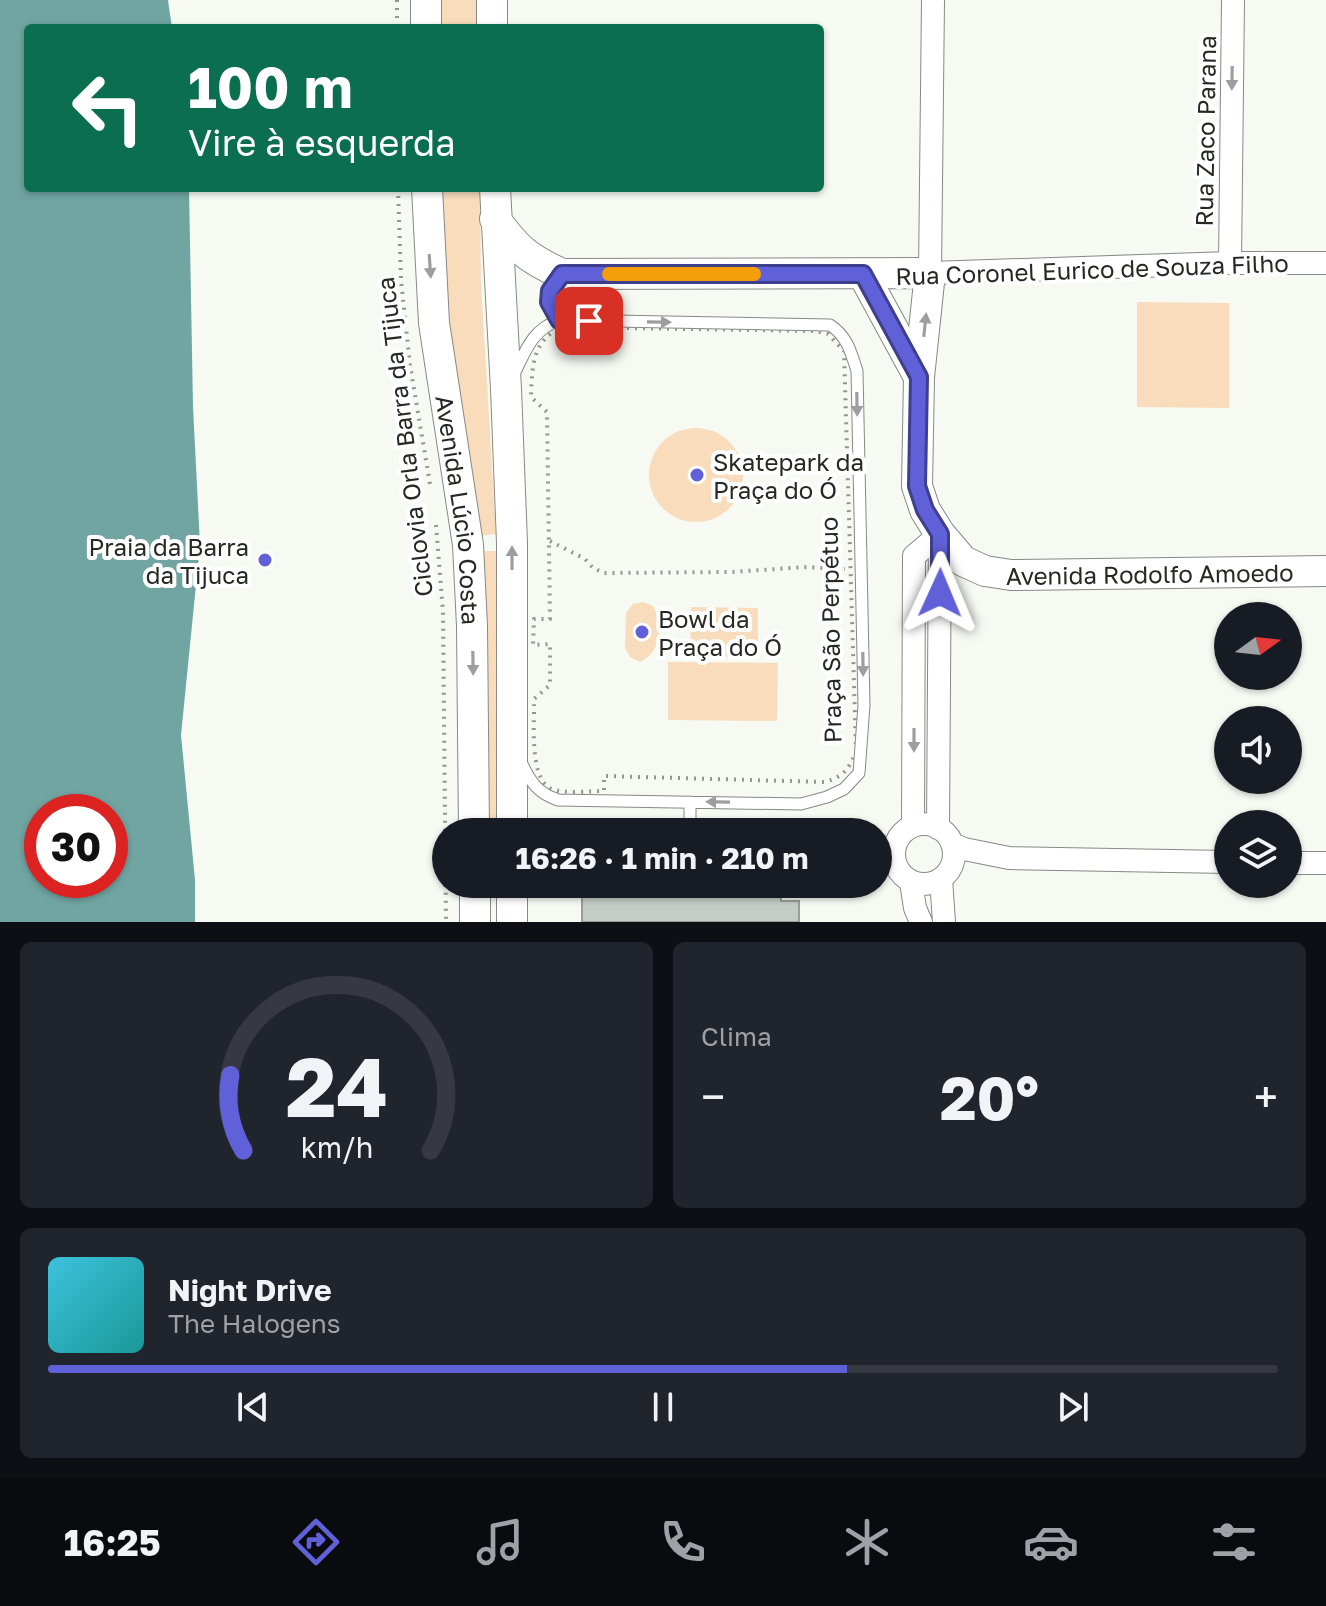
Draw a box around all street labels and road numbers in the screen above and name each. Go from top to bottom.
street label: Rua Zaco Parana [1189,35,1221,227]
street label: Rua Coronel Eurico de Souza Filho [895,248,1289,290]
street label: Ciclovia Orla Barra da Tijuca [370,275,438,599]
street label: Avenida Lúcio Costa [431,393,486,626]
street label: Praça São Perpétuo [814,517,846,743]
street label: Avenida Rodolfo Amoedo [1006,557,1294,590]

